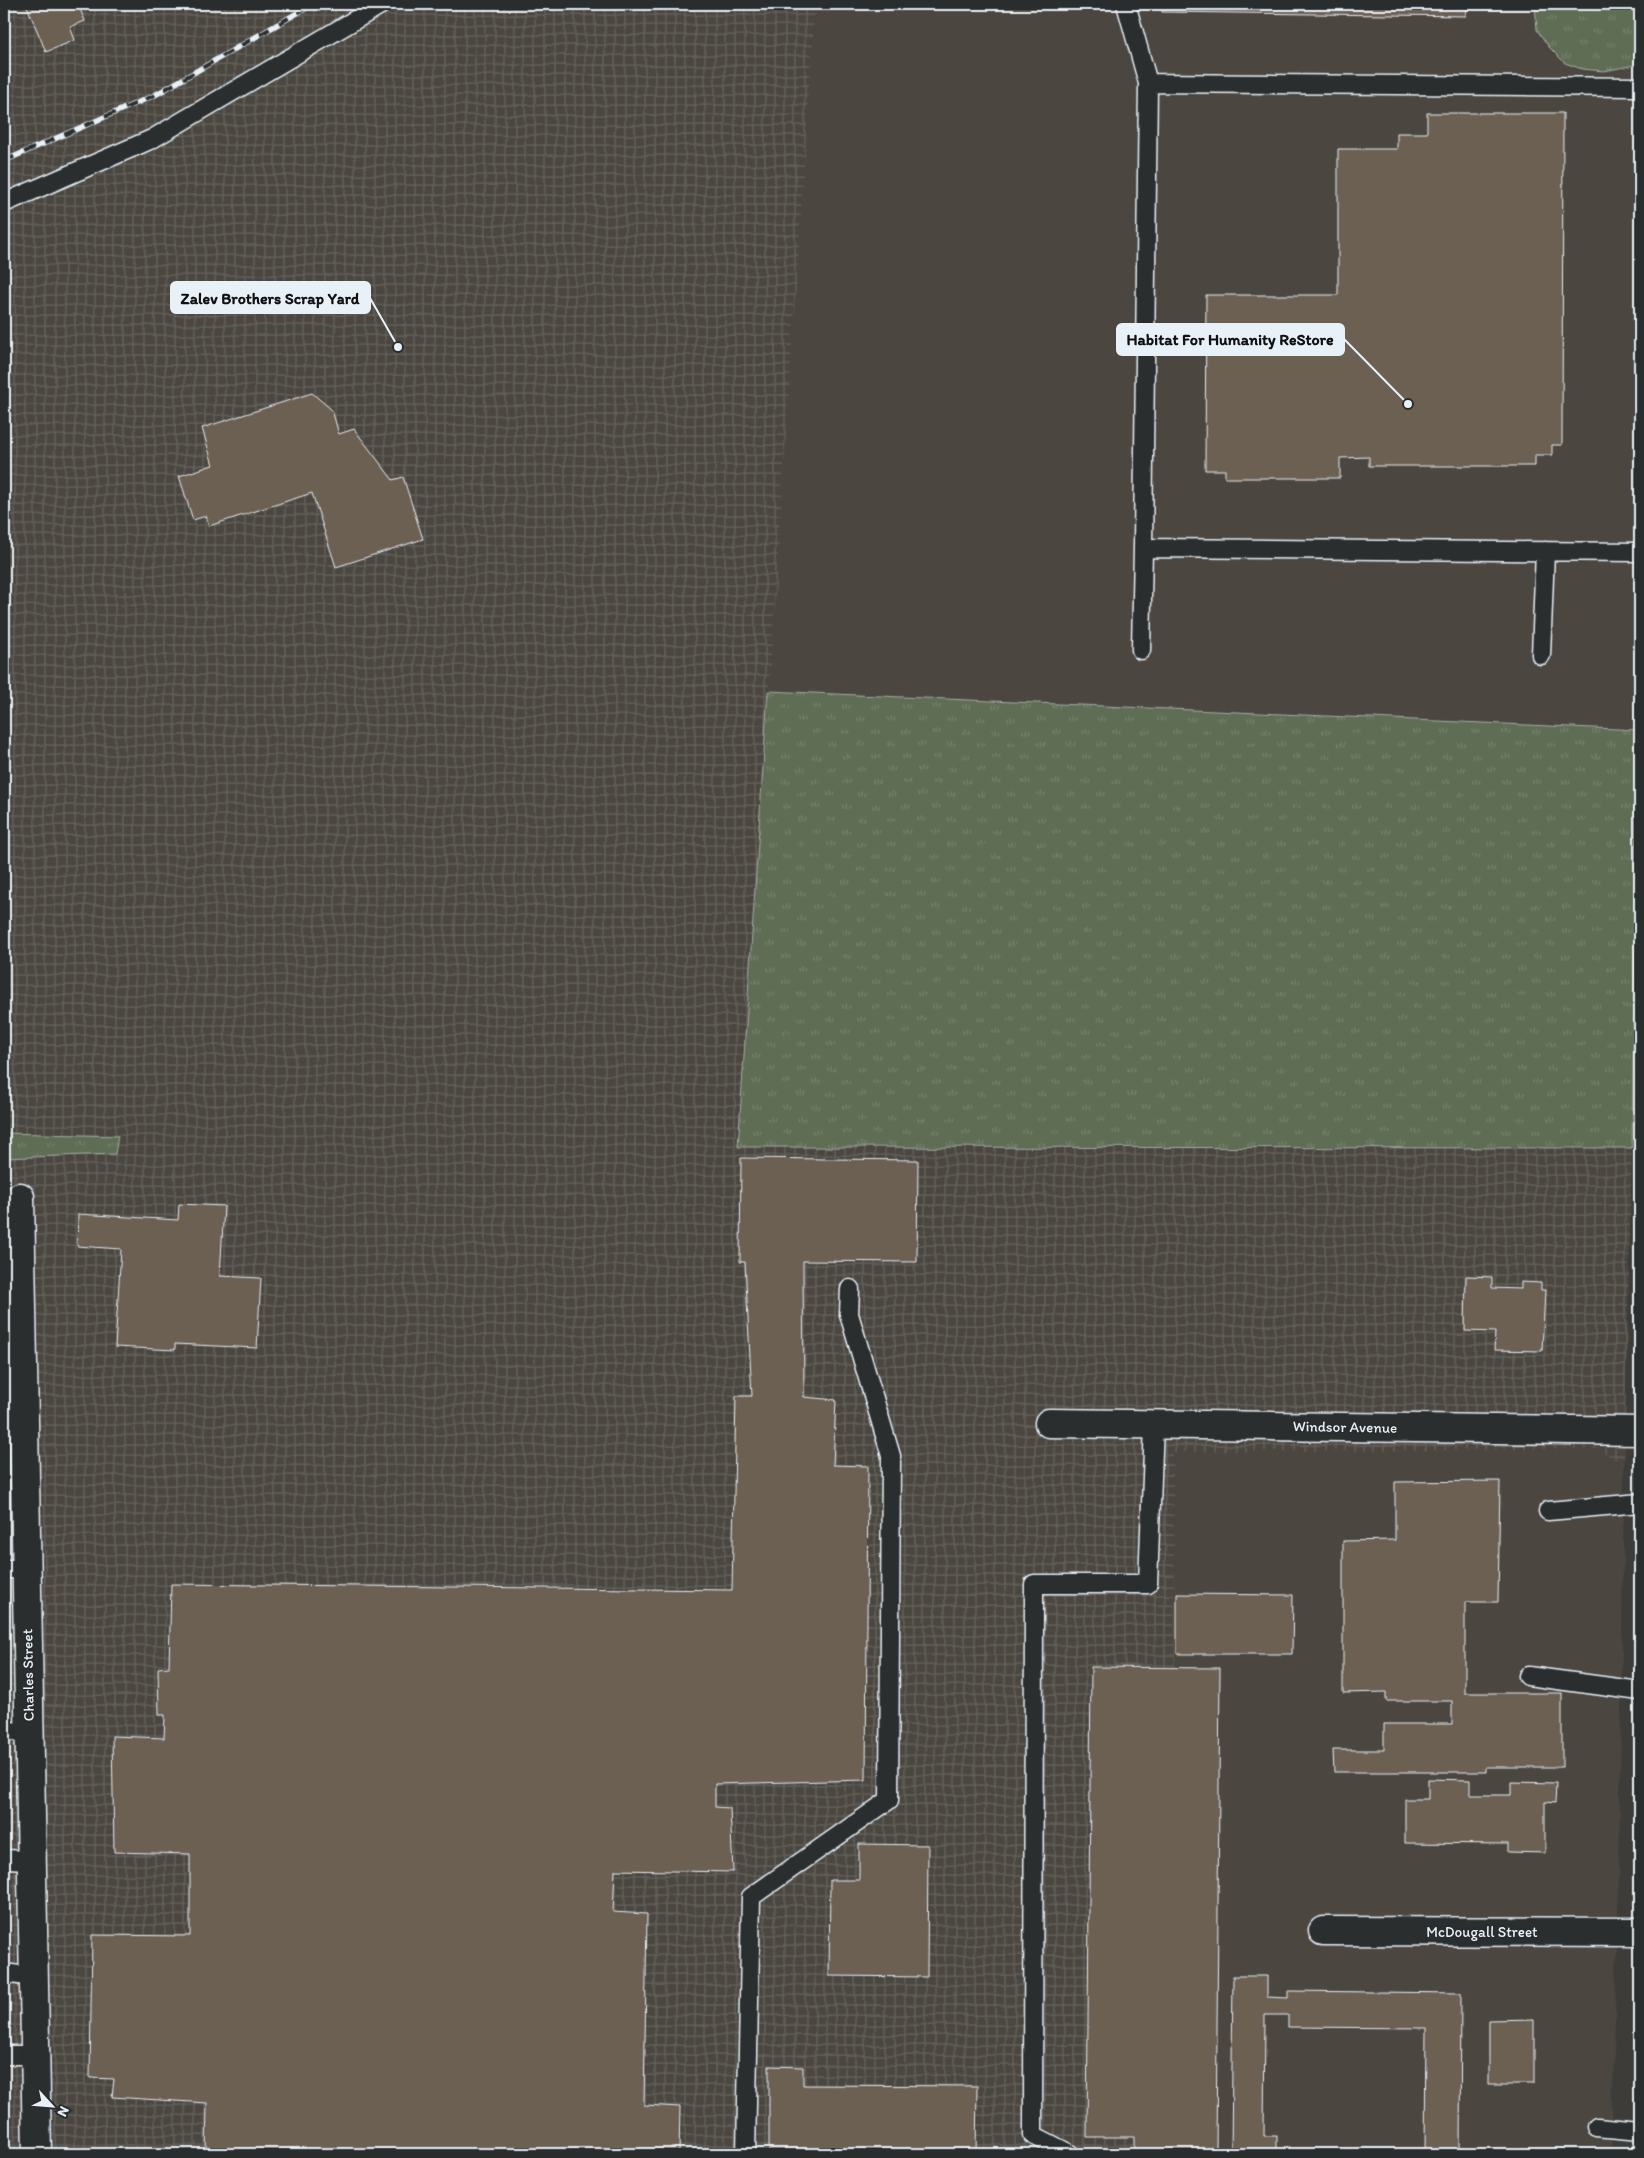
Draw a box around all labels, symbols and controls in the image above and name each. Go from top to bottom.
callout: Zalev Brothers Scrap Yard [171,282,370,313]
text: Zalev Brothers Scrap Yard [181,289,360,309]
callout: Habitat For Humanity ReStore [1117,324,1344,355]
text: Habitat For Humanity ReStore [1126,330,1334,350]
street label: Windsor Avenue [1293,1417,1397,1437]
street label: Charles Street [18,1628,38,1721]
street label: McDougall Street [1426,1923,1538,1941]
north arrow [28,2080,78,2130]
text: N [54,2104,73,2119]

